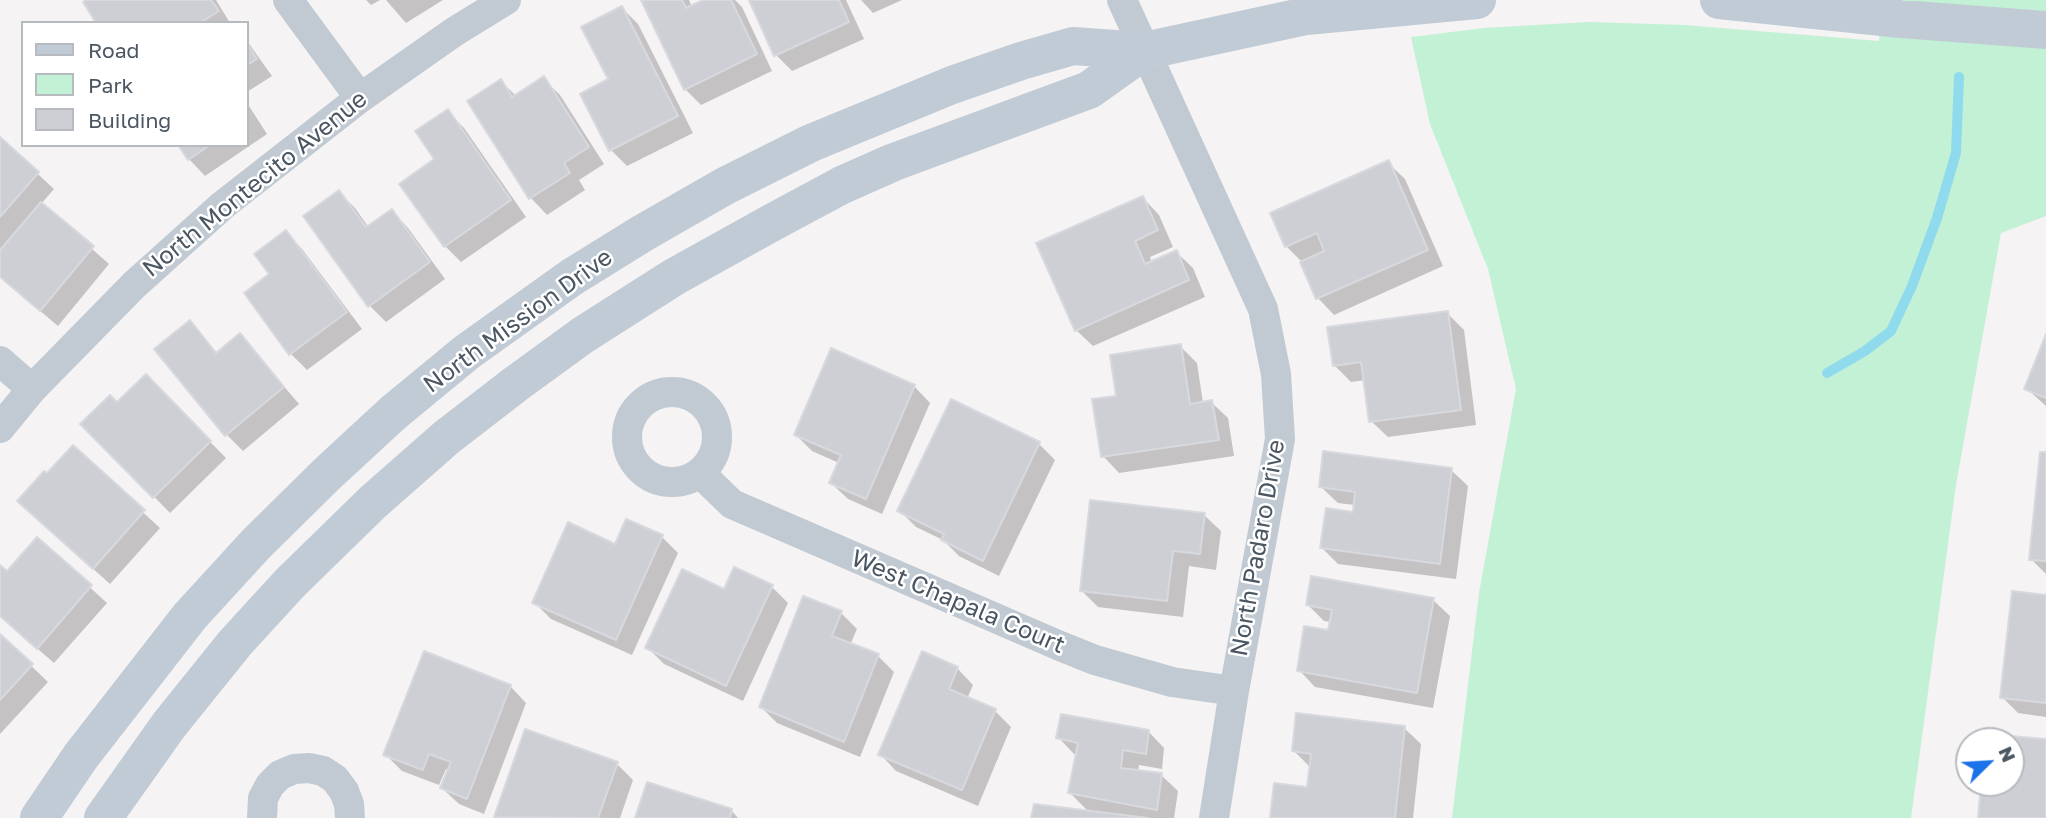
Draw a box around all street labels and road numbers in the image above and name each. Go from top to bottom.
street label: North Montecito Avenue [137,85,373,283]
street label: North Mission Drive [418,243,618,399]
street label: North Padaro Drive [1225,438,1291,658]
street label: West Chapala Court [847,544,1069,660]

